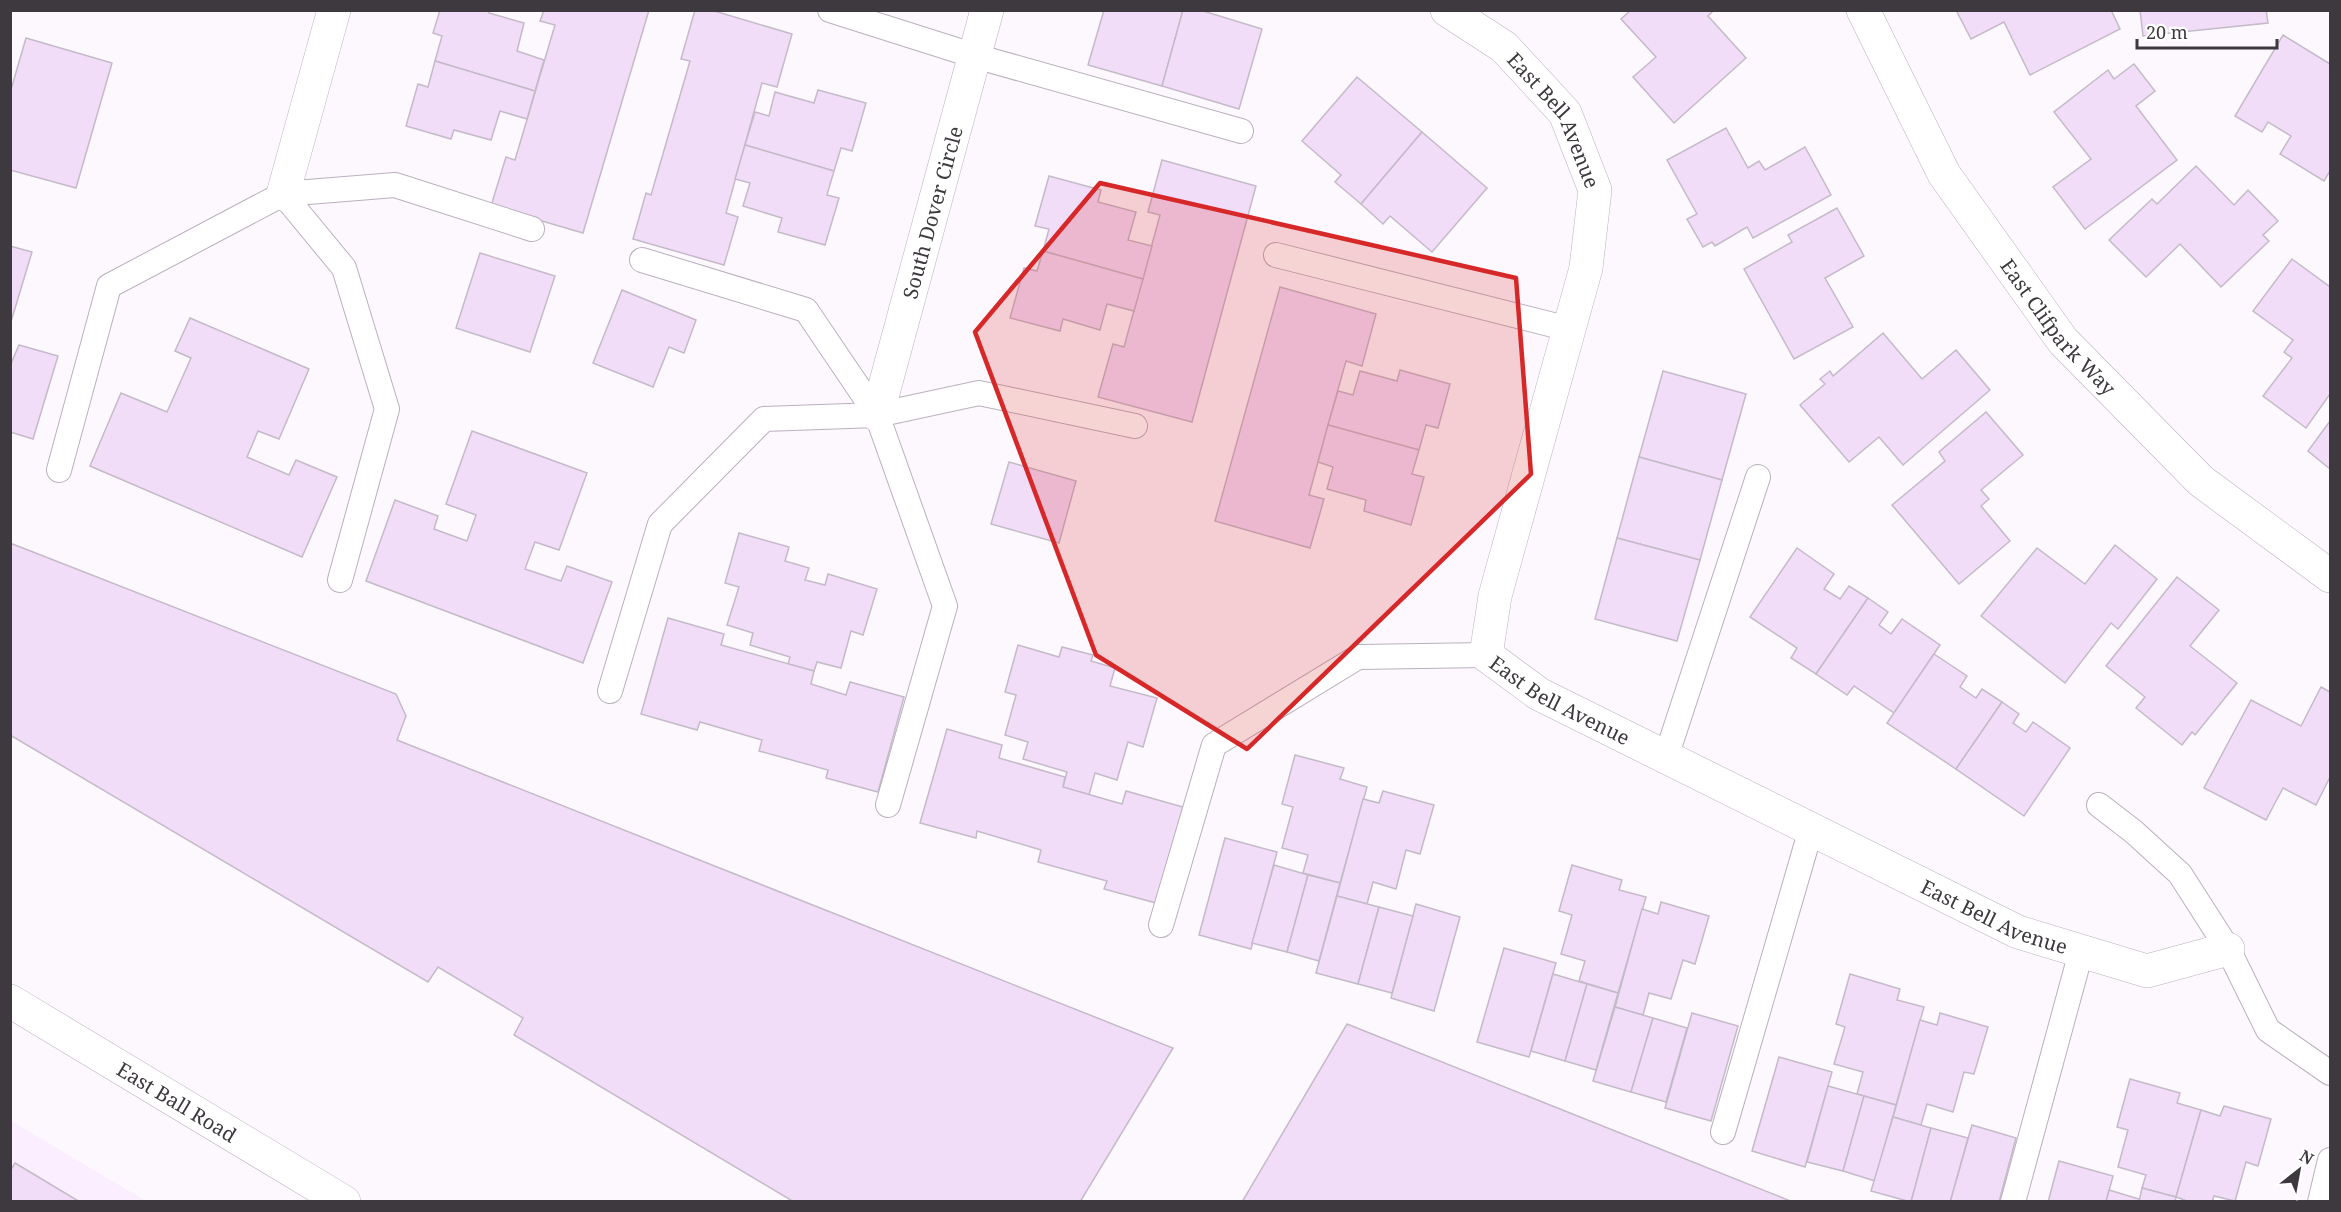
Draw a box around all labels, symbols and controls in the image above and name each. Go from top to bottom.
scale bar [2137,12,2276,50]
text: 20 m [2146,20,2188,44]
street label: East Bell Avenue [1502,46,1606,192]
street label: South Dover Circle [896,123,968,302]
street label: East Clifpark Way [1995,253,2123,401]
street label: East Bell Avenue [1484,649,1635,751]
street label: East Bell Avenue [1916,872,2071,960]
street label: East Ball Road [112,1055,242,1148]
north arrow [2269,1140,2329,1200]
text: N [2296,1144,2318,1170]

